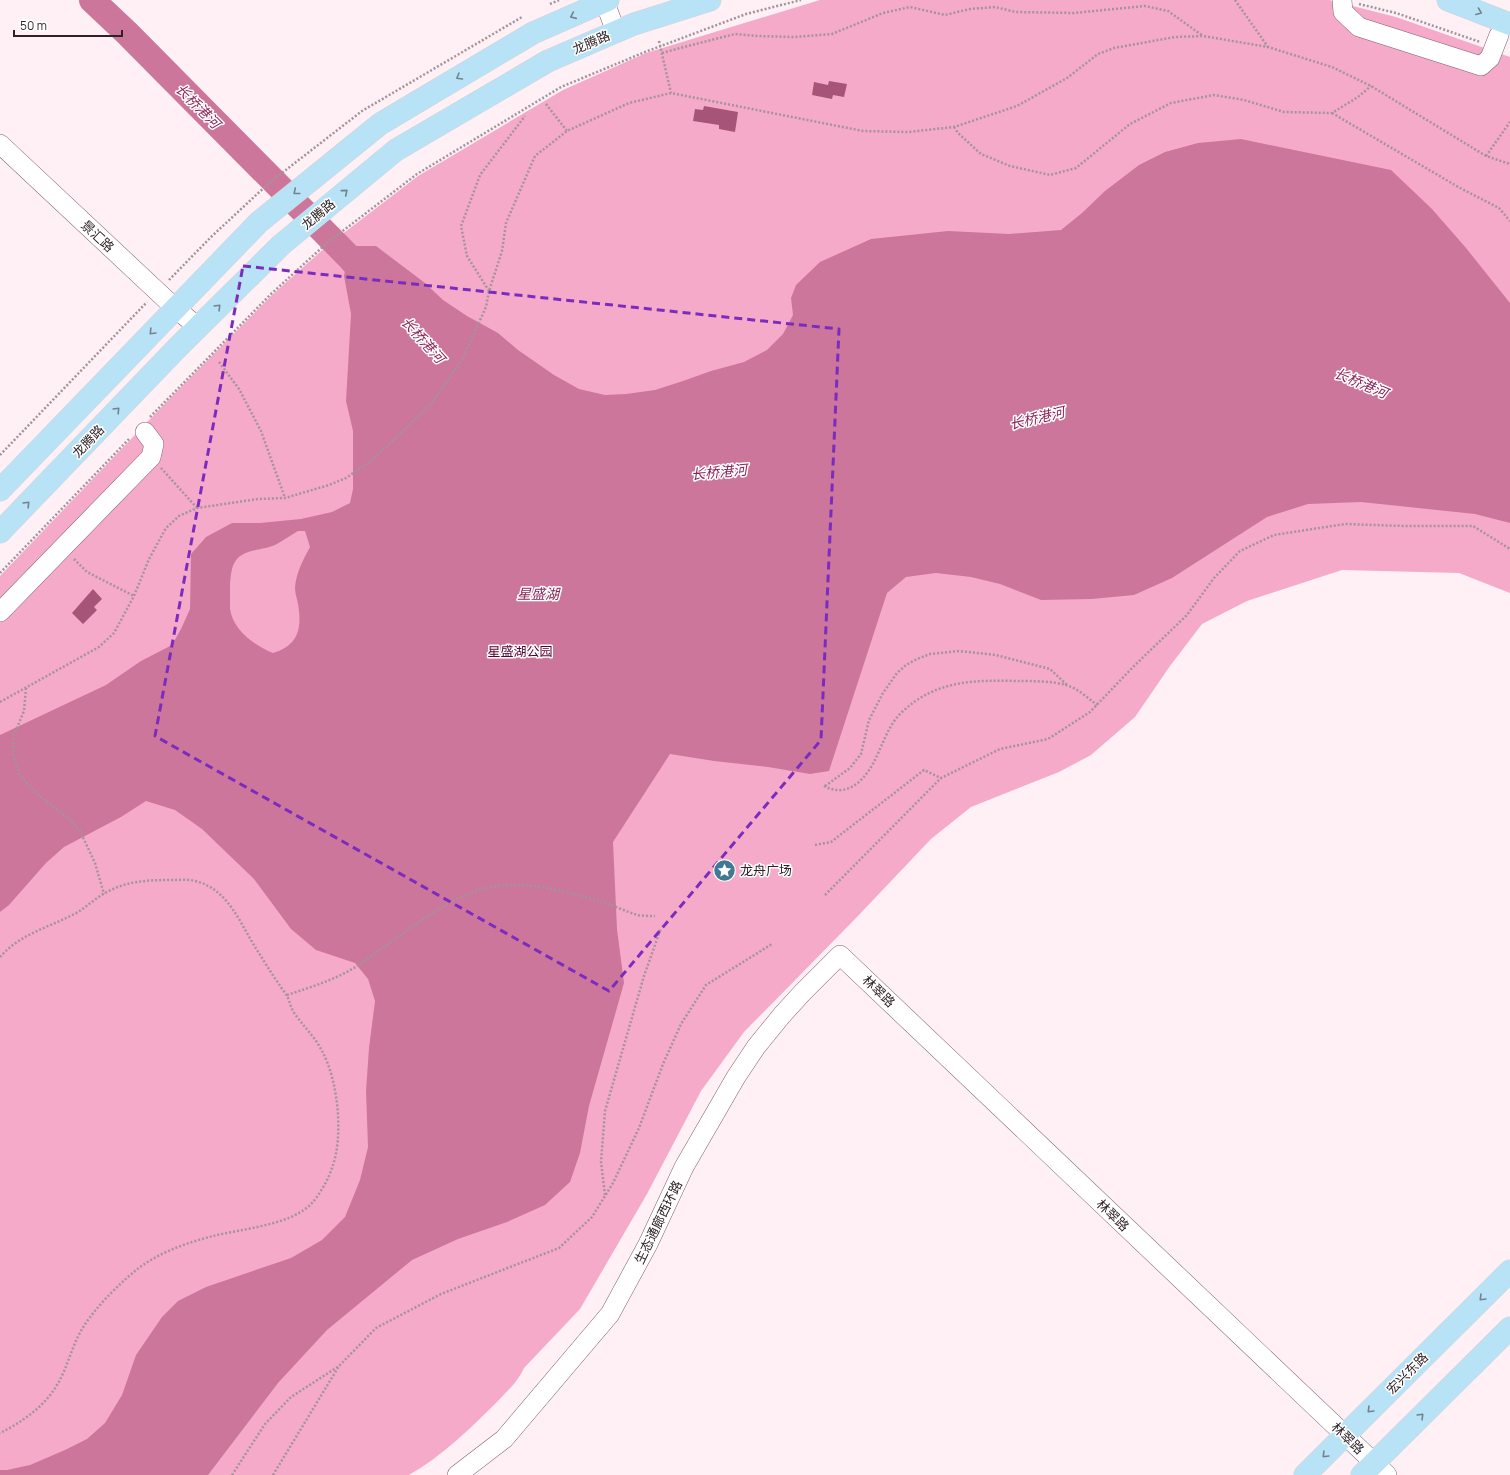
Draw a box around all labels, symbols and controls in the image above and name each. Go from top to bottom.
one-way arrow [1476,8,1483,16]
one-way arrow [569,11,577,19]
scale bar [14,12,122,38]
text: 50 m [20,17,47,34]
street label: 龙腾路 [570,26,612,58]
one-way arrow [455,73,463,80]
water label: 长桥港河 [172,79,227,134]
one-way arrow [293,188,300,195]
one-way arrow [340,189,348,196]
street label: 龙腾路 [297,195,339,233]
street label: 景汇路 [78,216,118,256]
one-way arrow [213,305,221,312]
water label: 长桥港河 [398,313,451,369]
one-way arrow [149,327,157,335]
water label: 长桥港河 [1332,363,1393,403]
water label: 长桥港河 [1007,401,1069,433]
one-way arrow [112,407,120,415]
street label: 龙腾路 [68,421,108,461]
water label: 长桥港河 [690,459,751,483]
one-way arrow [22,501,30,509]
water label: 星盛湖 [517,584,561,603]
park label: 星盛湖公园 [487,642,553,660]
place icon: 龙舟广场 [712,857,738,883]
place label: 龙舟广场 [740,861,792,879]
street label: 林翠路 [859,971,899,1011]
street label: 生态通廊西环路 [630,1177,686,1267]
street label: 林翠路 [1093,1195,1133,1235]
one-way arrow [1479,1293,1487,1301]
street label: 宏兴东路 [1382,1348,1432,1398]
one-way arrow [1367,1405,1375,1413]
one-way arrow [1416,1413,1424,1421]
street label: 林翠路 [1328,1418,1368,1458]
one-way arrow [1322,1450,1330,1458]

